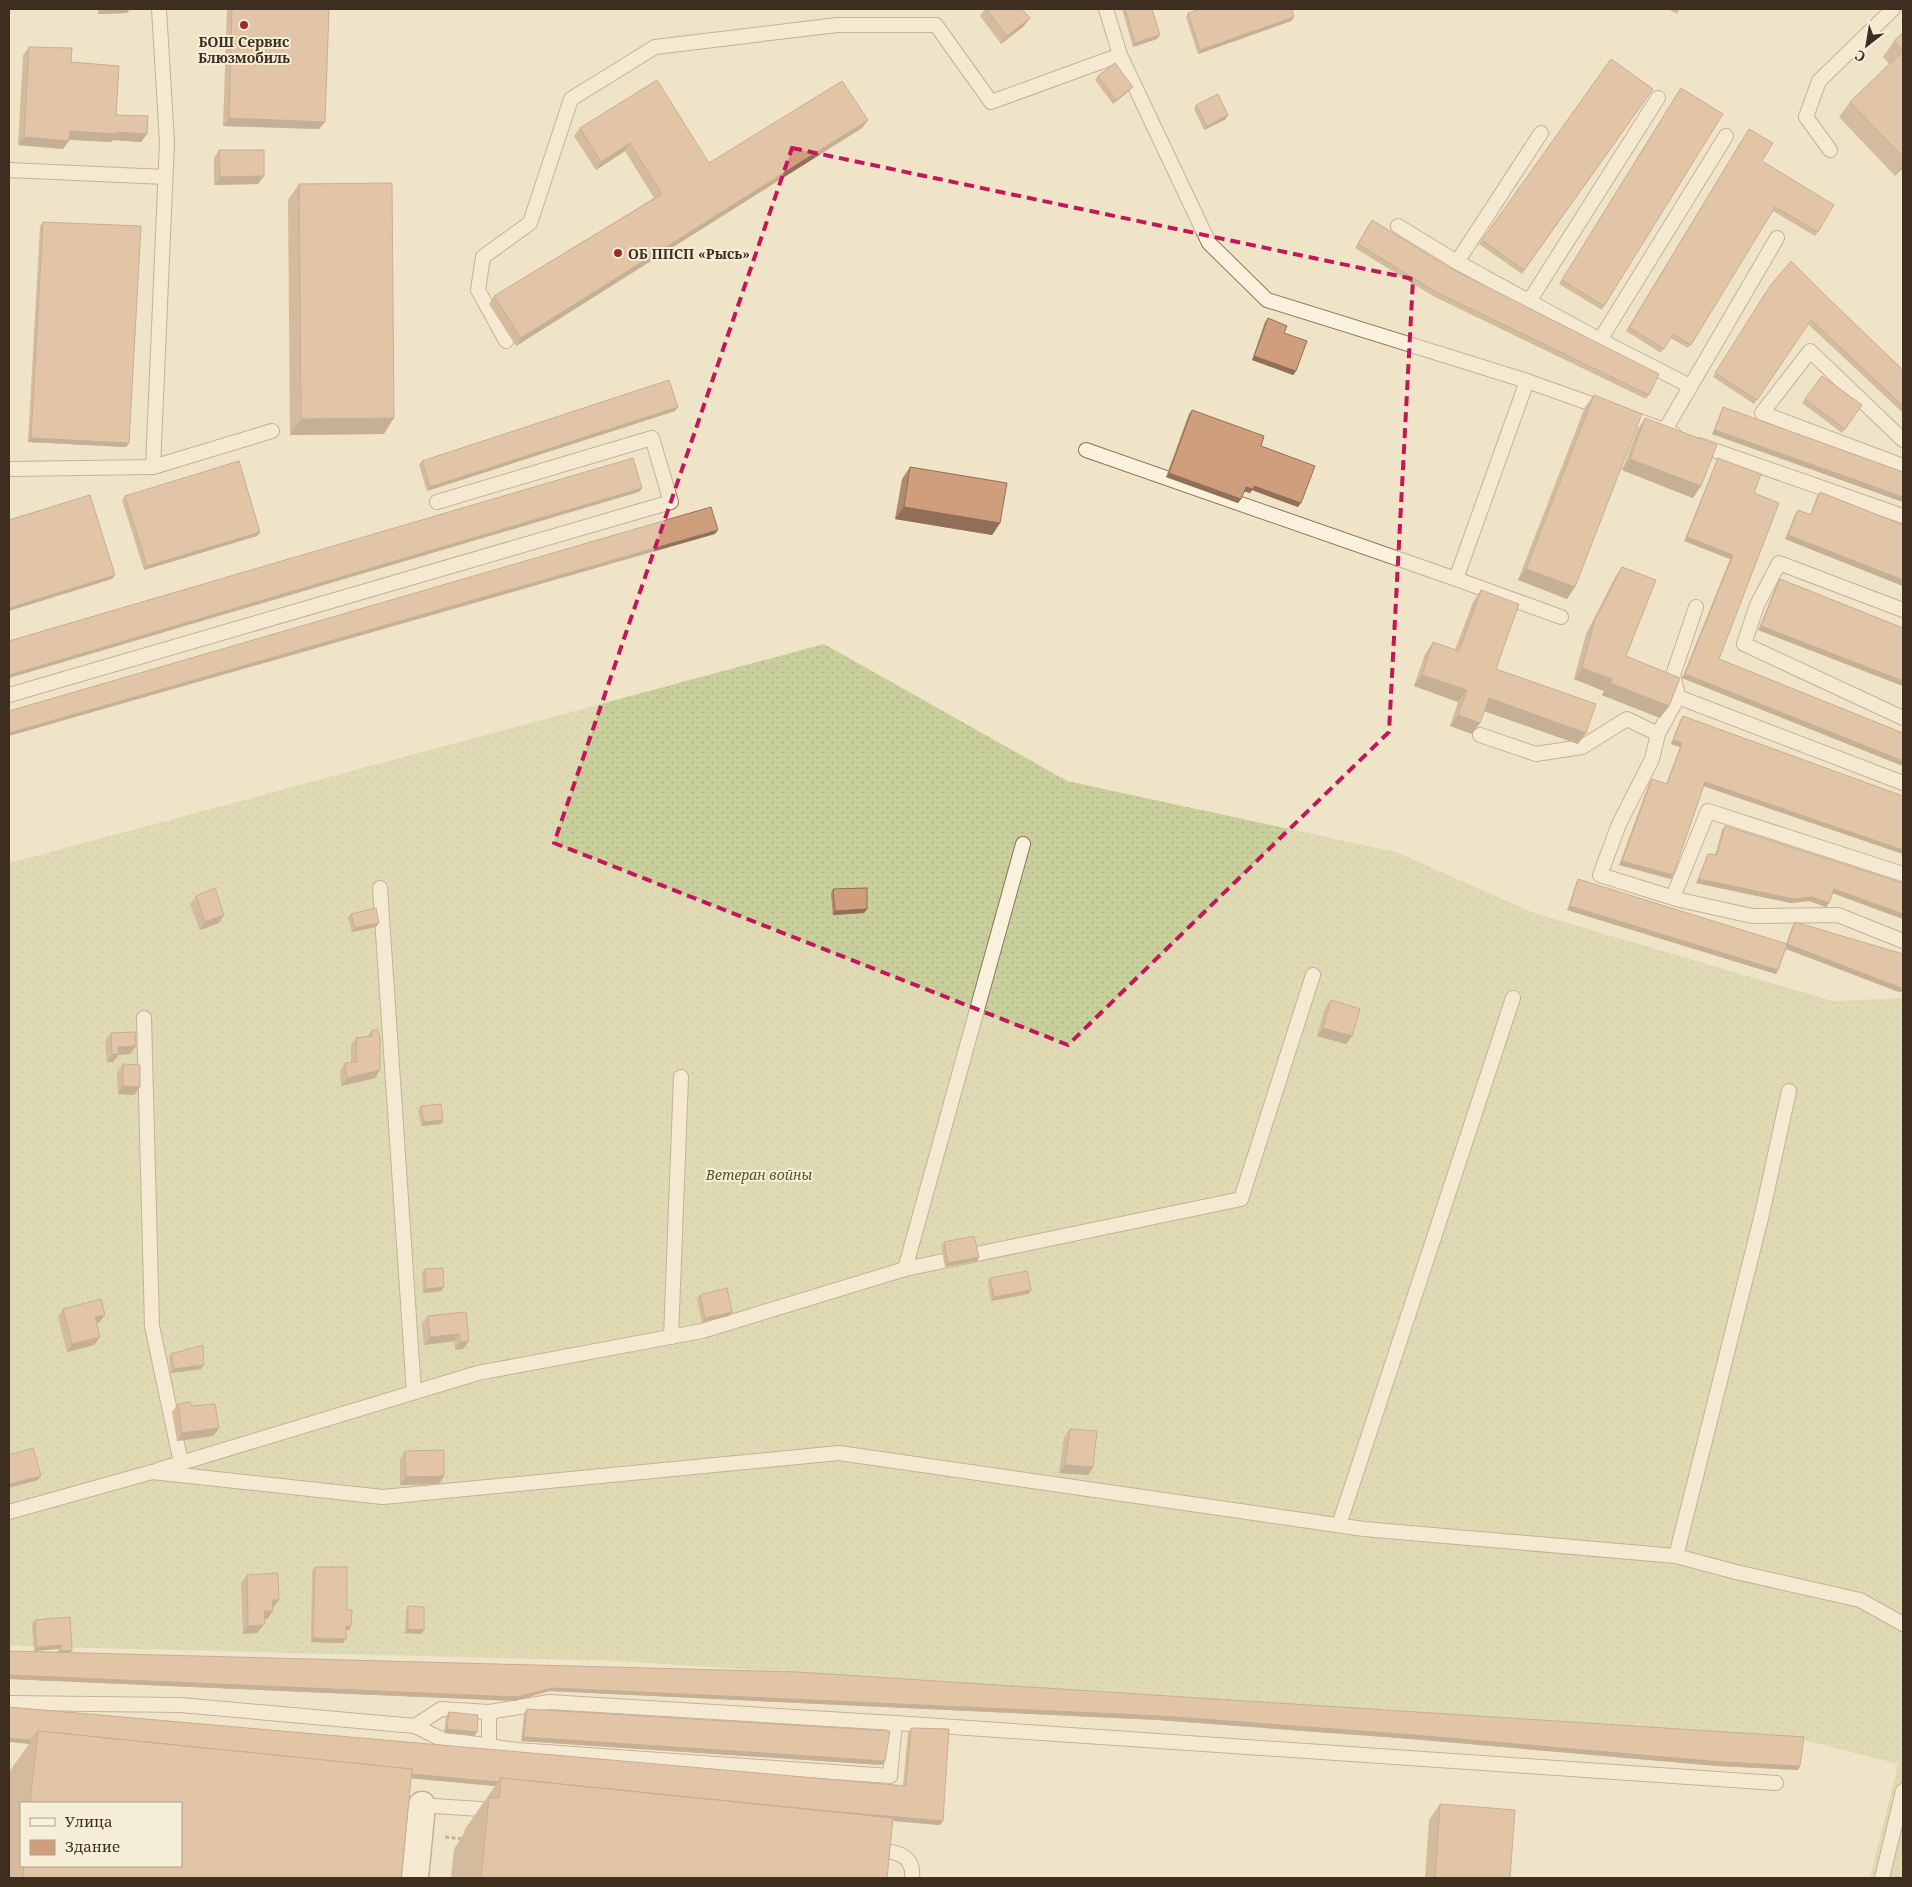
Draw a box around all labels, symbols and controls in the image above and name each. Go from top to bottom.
marker: БОШ Сервис Блюзмобиль [238,19,250,31]
north arrow [1842,20,1892,70]
place label: БОШ Сервис Блюзмобиль [198,32,290,67]
text: С [1851,46,1869,67]
place label: ОБ ППСП «Рысь» [628,244,750,263]
marker: ОБ ППСП «Рысь» [612,247,624,259]
park label: Ветеран войны [705,1165,812,1184]
legend [20,1802,182,1867]
text: Улица [65,1811,113,1831]
text: Здание [65,1836,120,1856]

